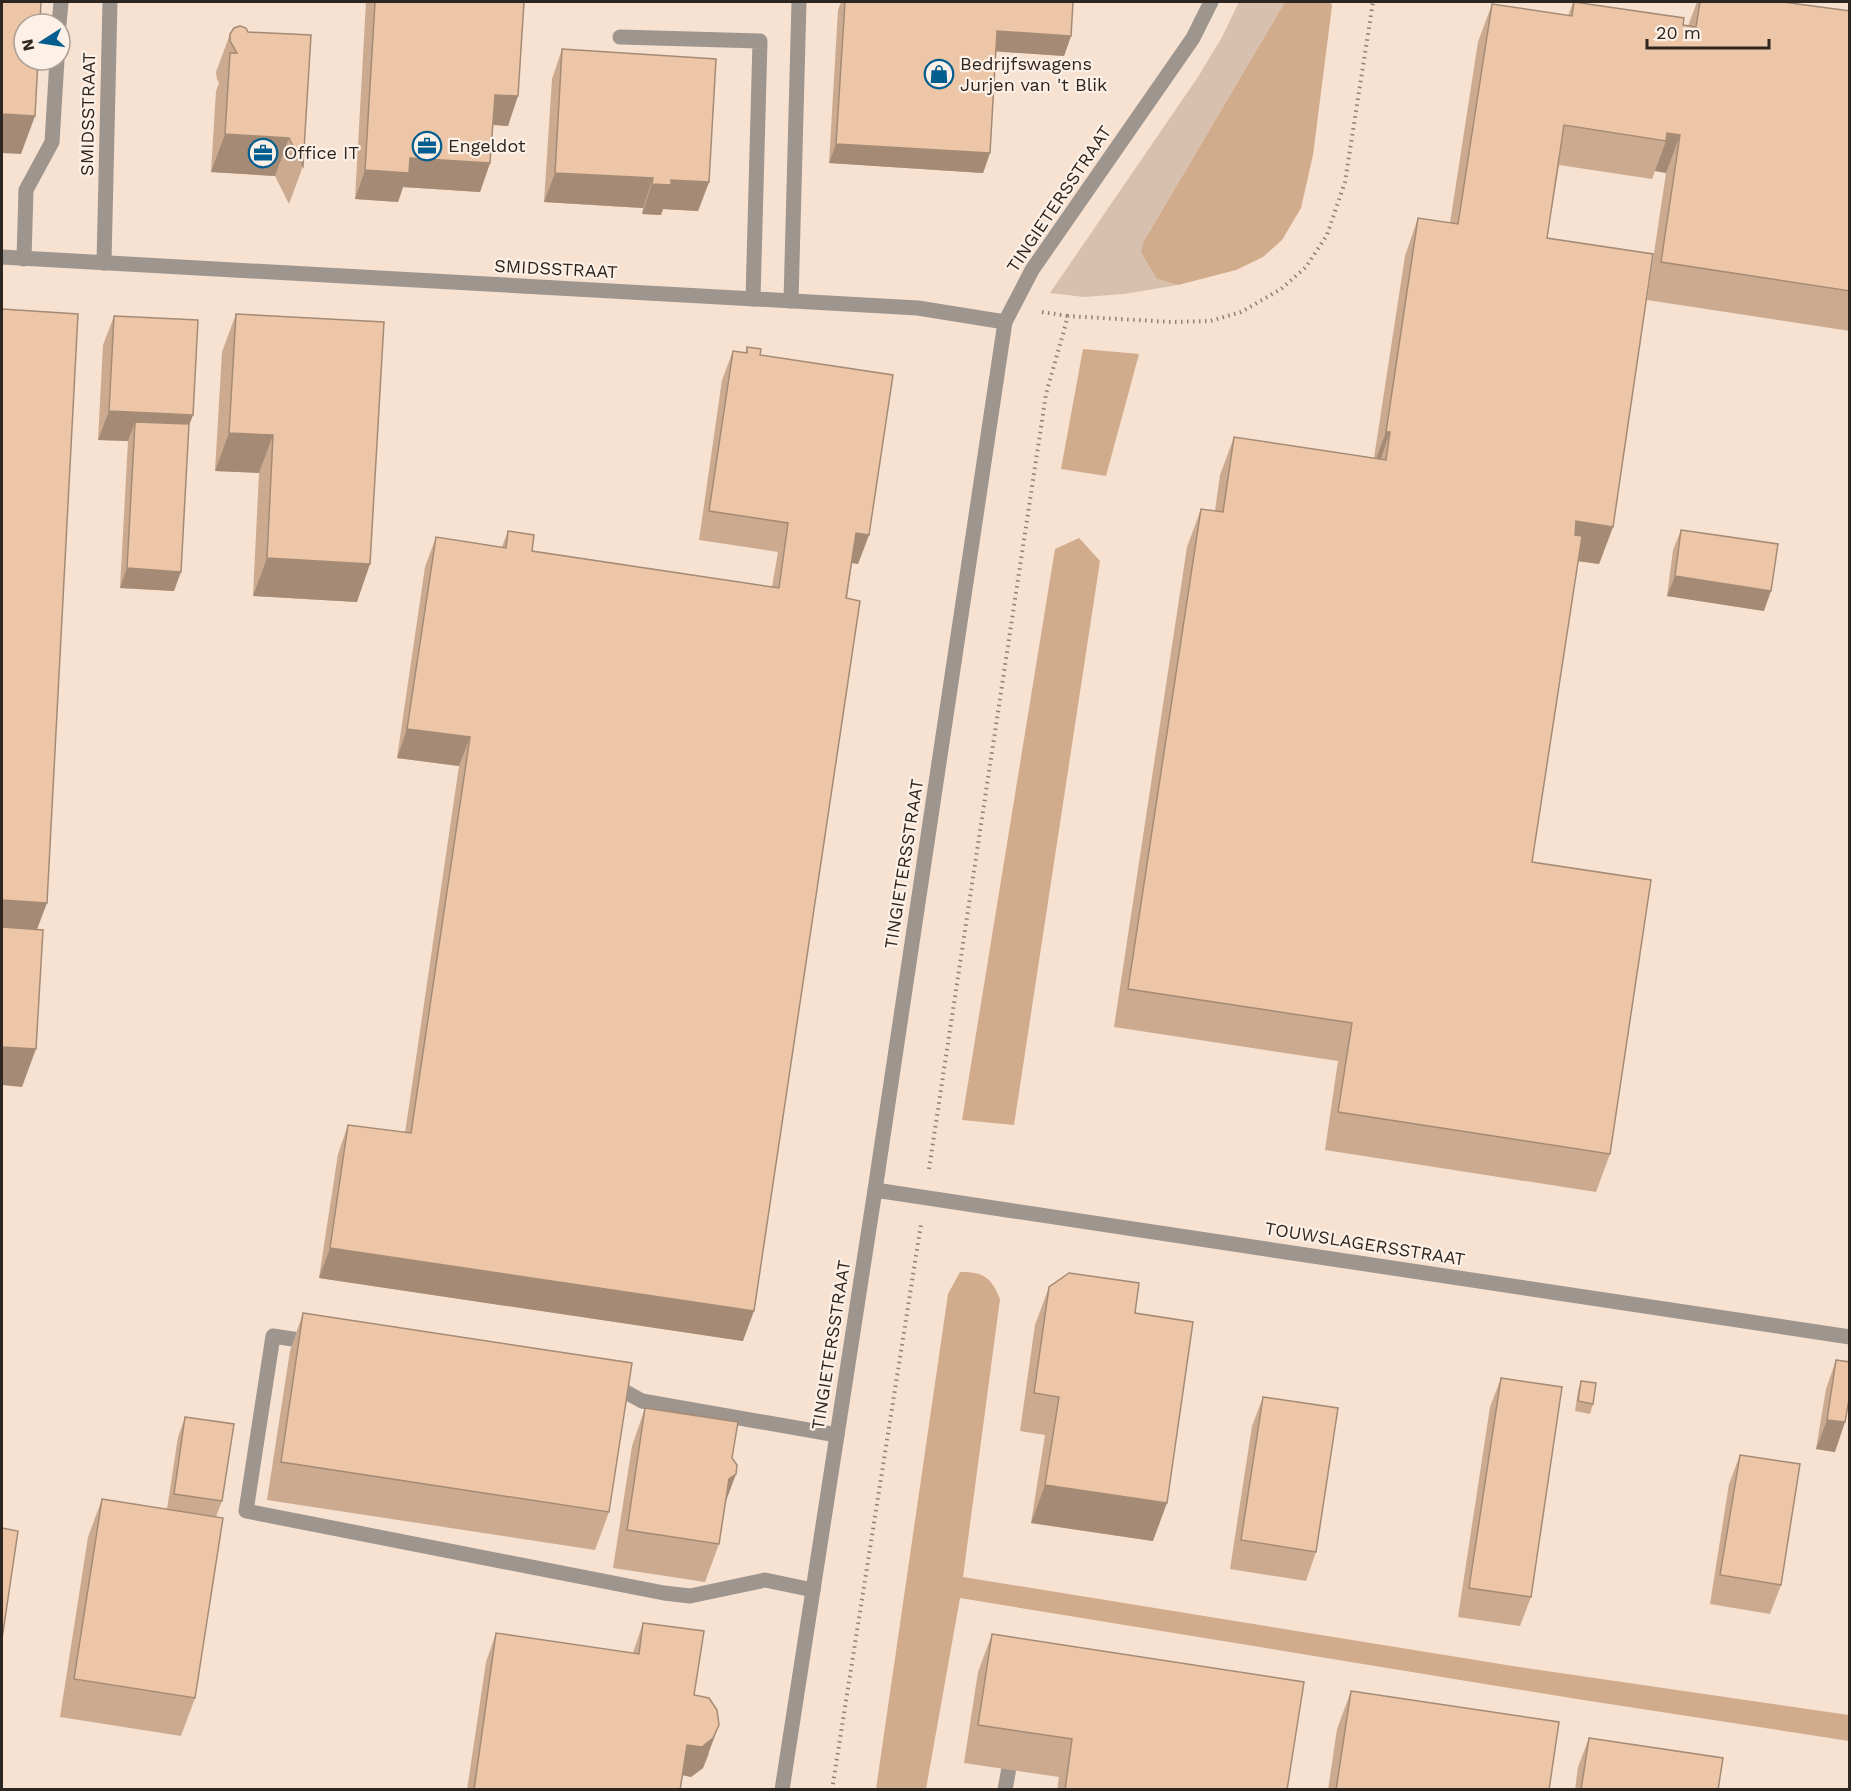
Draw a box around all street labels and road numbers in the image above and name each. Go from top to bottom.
street label: SMIDSSTRAAT [76,52,99,176]
street label: TINGIETERSSTRAAT [1002,121,1115,276]
street label: SMIDSSTRAAT [494,255,618,282]
street label: TINGIETERSSTRAAT [880,777,927,950]
street label: TOUWSLAGERSSTRAAT [1263,1217,1467,1270]
street label: TINGIETERSSTRAAT [807,1258,854,1431]

